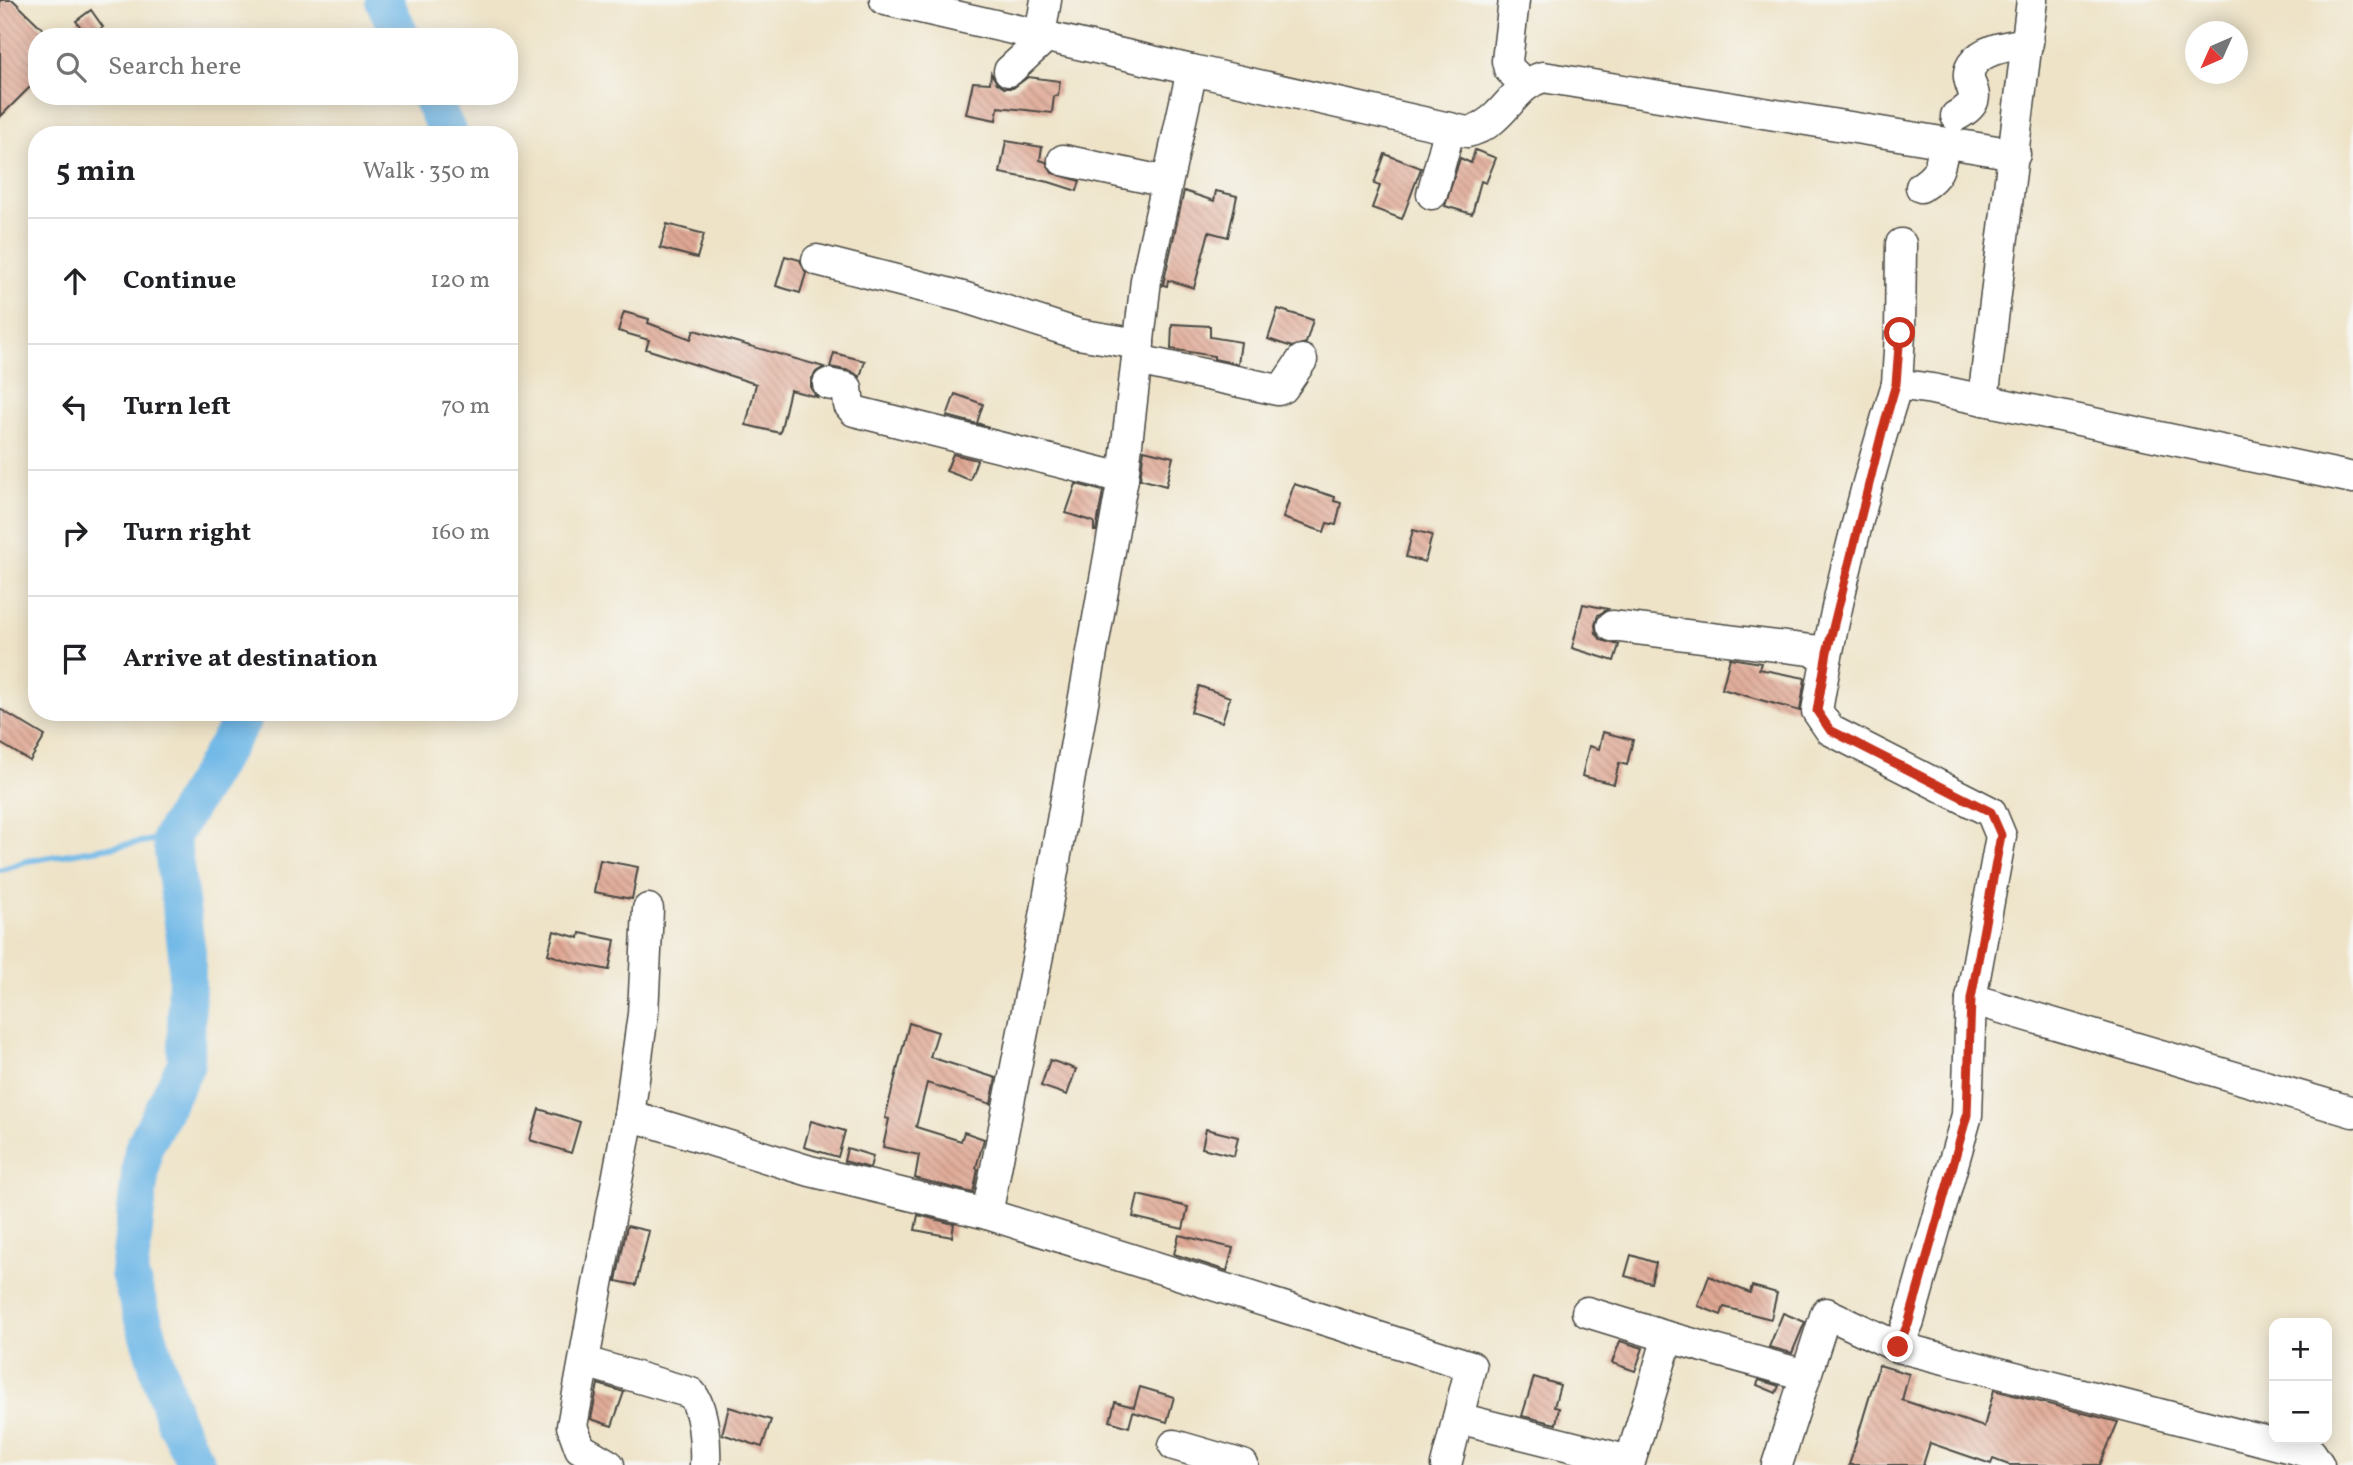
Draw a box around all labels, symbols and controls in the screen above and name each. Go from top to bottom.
north arrow [2185,21,2248,84]
search box [28,28,518,105]
icon: search [52,48,90,86]
text: Search here [108,49,241,85]
text: 5 min [56,151,136,193]
text: Walk · 350 m [363,156,490,188]
icon: ahead [56,262,94,300]
text: Continue [123,263,236,299]
text: 120 m [430,265,490,297]
route start [1884,317,1915,348]
icon: left [56,388,94,426]
text: Turn left [123,389,231,425]
text: 70 m [441,391,490,423]
icon: right [56,514,94,552]
text: Turn right [123,515,251,551]
text: 160 m [431,517,490,549]
icon: arrive [56,640,94,678]
text: Arrive at destination [123,641,378,677]
map controls [2269,1318,2332,1444]
button: + [2269,1318,2332,1381]
route end [1882,1331,1913,1362]
button: − [2269,1381,2332,1444]

